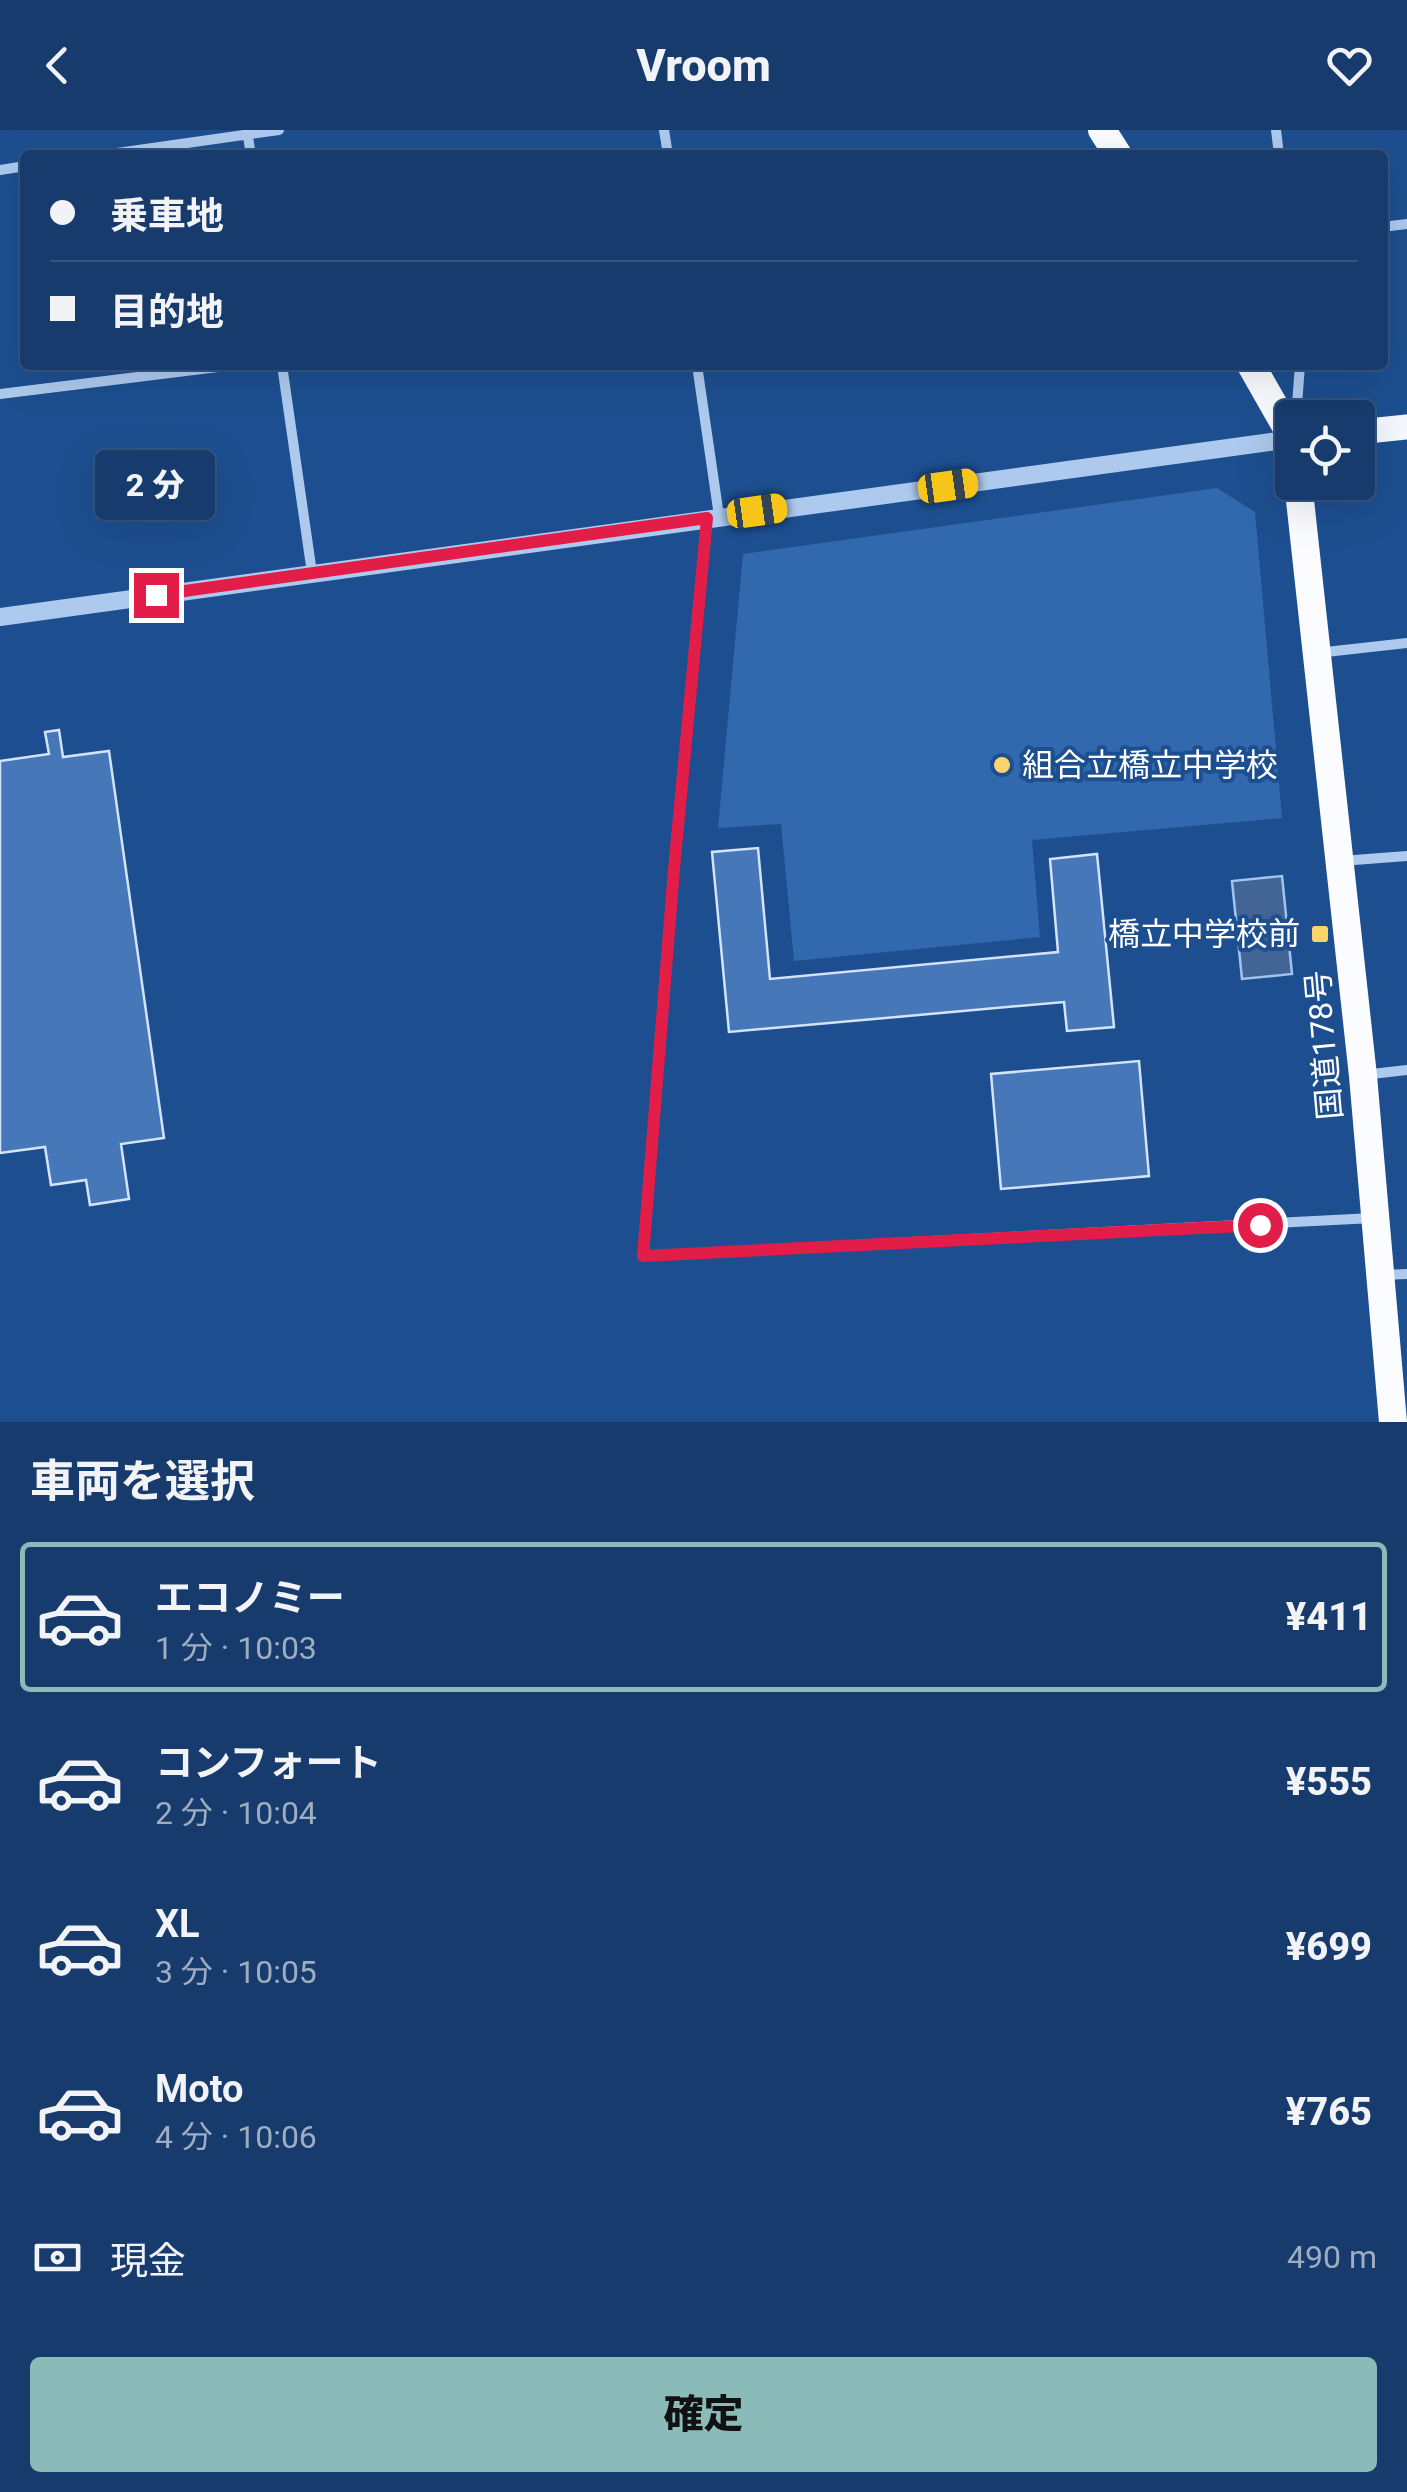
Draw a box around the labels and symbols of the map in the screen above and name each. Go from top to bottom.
callout: 2 分 [96,450,216,520]
car [916,467,980,505]
car [725,492,789,530]
route end [134,573,179,618]
place label: 組合立橋立中学校 [1022,746,1278,784]
marker: 組合立橋立中学校 [991,754,1013,776]
place label: 橋立中学校前 [1108,915,1300,953]
marker: 橋立中学校前 [1309,923,1331,945]
street label: 国道178号 [1299,969,1349,1121]
route start [1238,1203,1283,1248]

